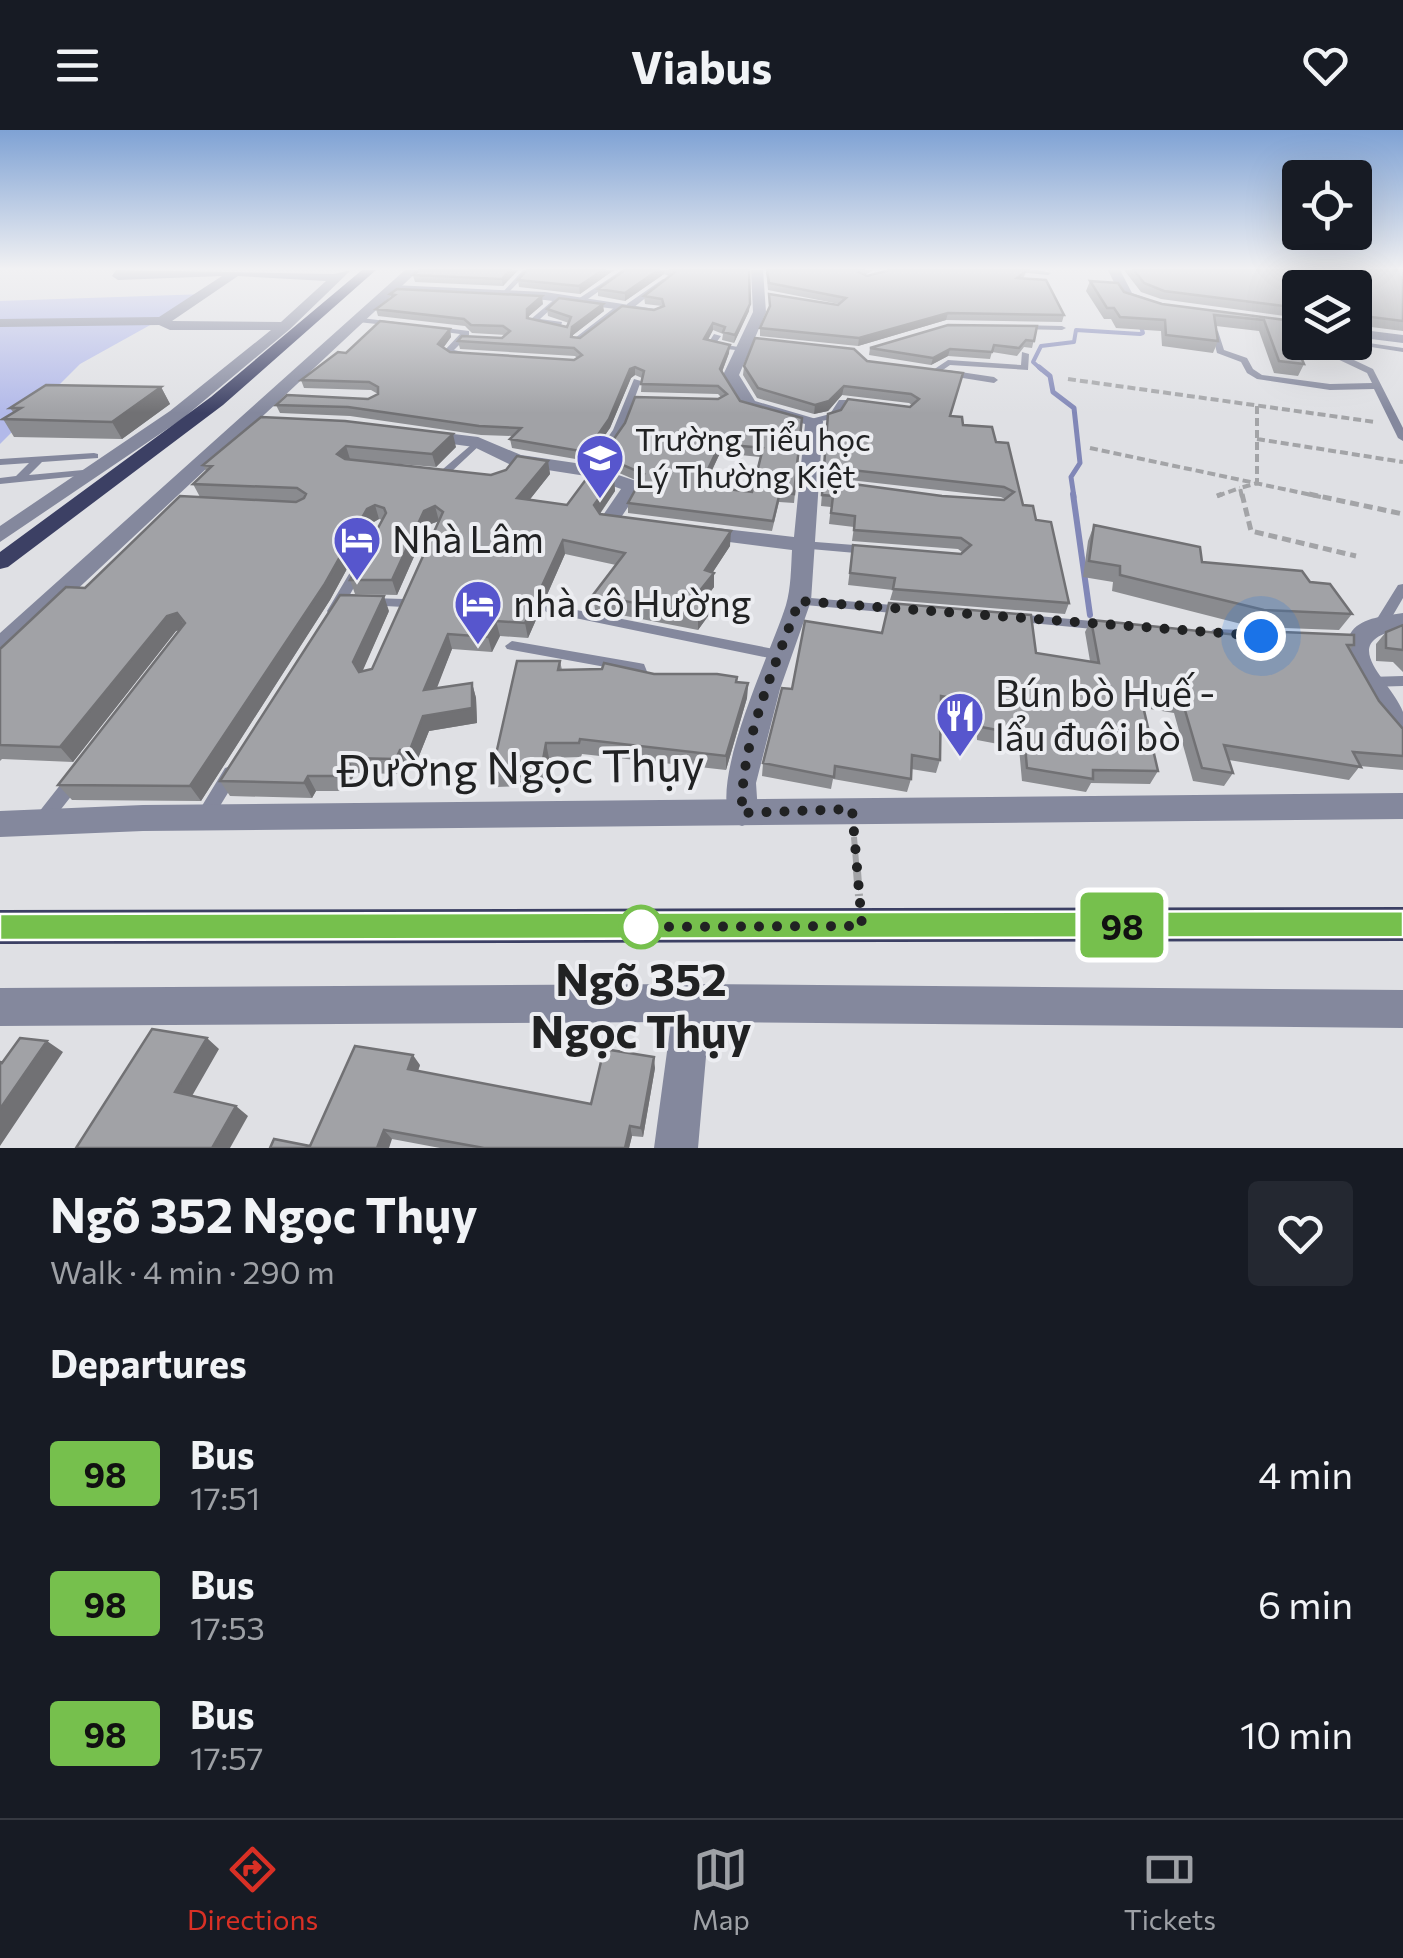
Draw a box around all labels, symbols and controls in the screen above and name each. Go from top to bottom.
icon: menu [50,38,105,93]
text: Viabus [631,38,772,93]
icon: heart [1298,38,1353,93]
map controls [1282,160,1372,360]
button: locate [1282,160,1372,250]
button: layers [1282,270,1372,360]
place label: Trường Tiểu học Lý Thường Kiệt [635,418,871,495]
school or university icon: Trường Tiểu học Lý Thường Kiệt [574,432,626,500]
hotel icon: Nhà Lâm [331,514,383,582]
place label: Nhà Lâm [392,514,544,561]
hotel icon: nhà cô Hường [452,578,504,646]
place label: nhà cô Hường [513,578,751,625]
your location [1236,611,1286,661]
place label: Bún bò Huế - lẩu đuôi bò [995,668,1215,759]
restaurant icon: Bún bò Huế - lẩu đuôi bò [934,690,986,758]
street label: Đường Ngọc Thụy [336,735,705,797]
line badge: 98 [1077,892,1167,958]
text: 98 [1100,904,1144,947]
marker: Ngõ 352 Ngọc Thụy [620,906,662,948]
place label: Ngõ 352 Ngọc Thụy [531,950,752,1059]
button: heart [1248,1181,1353,1286]
text: Ngõ 352 Ngọc Thụy [50,1184,478,1243]
text: Walk · 4 min · 290 m [50,1251,335,1291]
text: Departures [50,1339,247,1386]
text: Bus [190,1430,255,1477]
text: 4 min [1258,1450,1353,1497]
text: 98 [83,1452,127,1495]
text: 17:51 [190,1477,260,1517]
text: Bus [190,1560,255,1607]
text: 6 min [1258,1580,1353,1627]
text: 98 [83,1582,127,1625]
text: 17:53 [190,1607,265,1647]
text: Bus [190,1690,255,1737]
text: 10 min [1240,1710,1353,1757]
text: 98 [83,1712,127,1755]
text: 17:57 [190,1737,263,1777]
tab: Directions [187,1842,318,1936]
tab: Map [692,1842,750,1936]
tab: Tickets [1124,1842,1216,1936]

